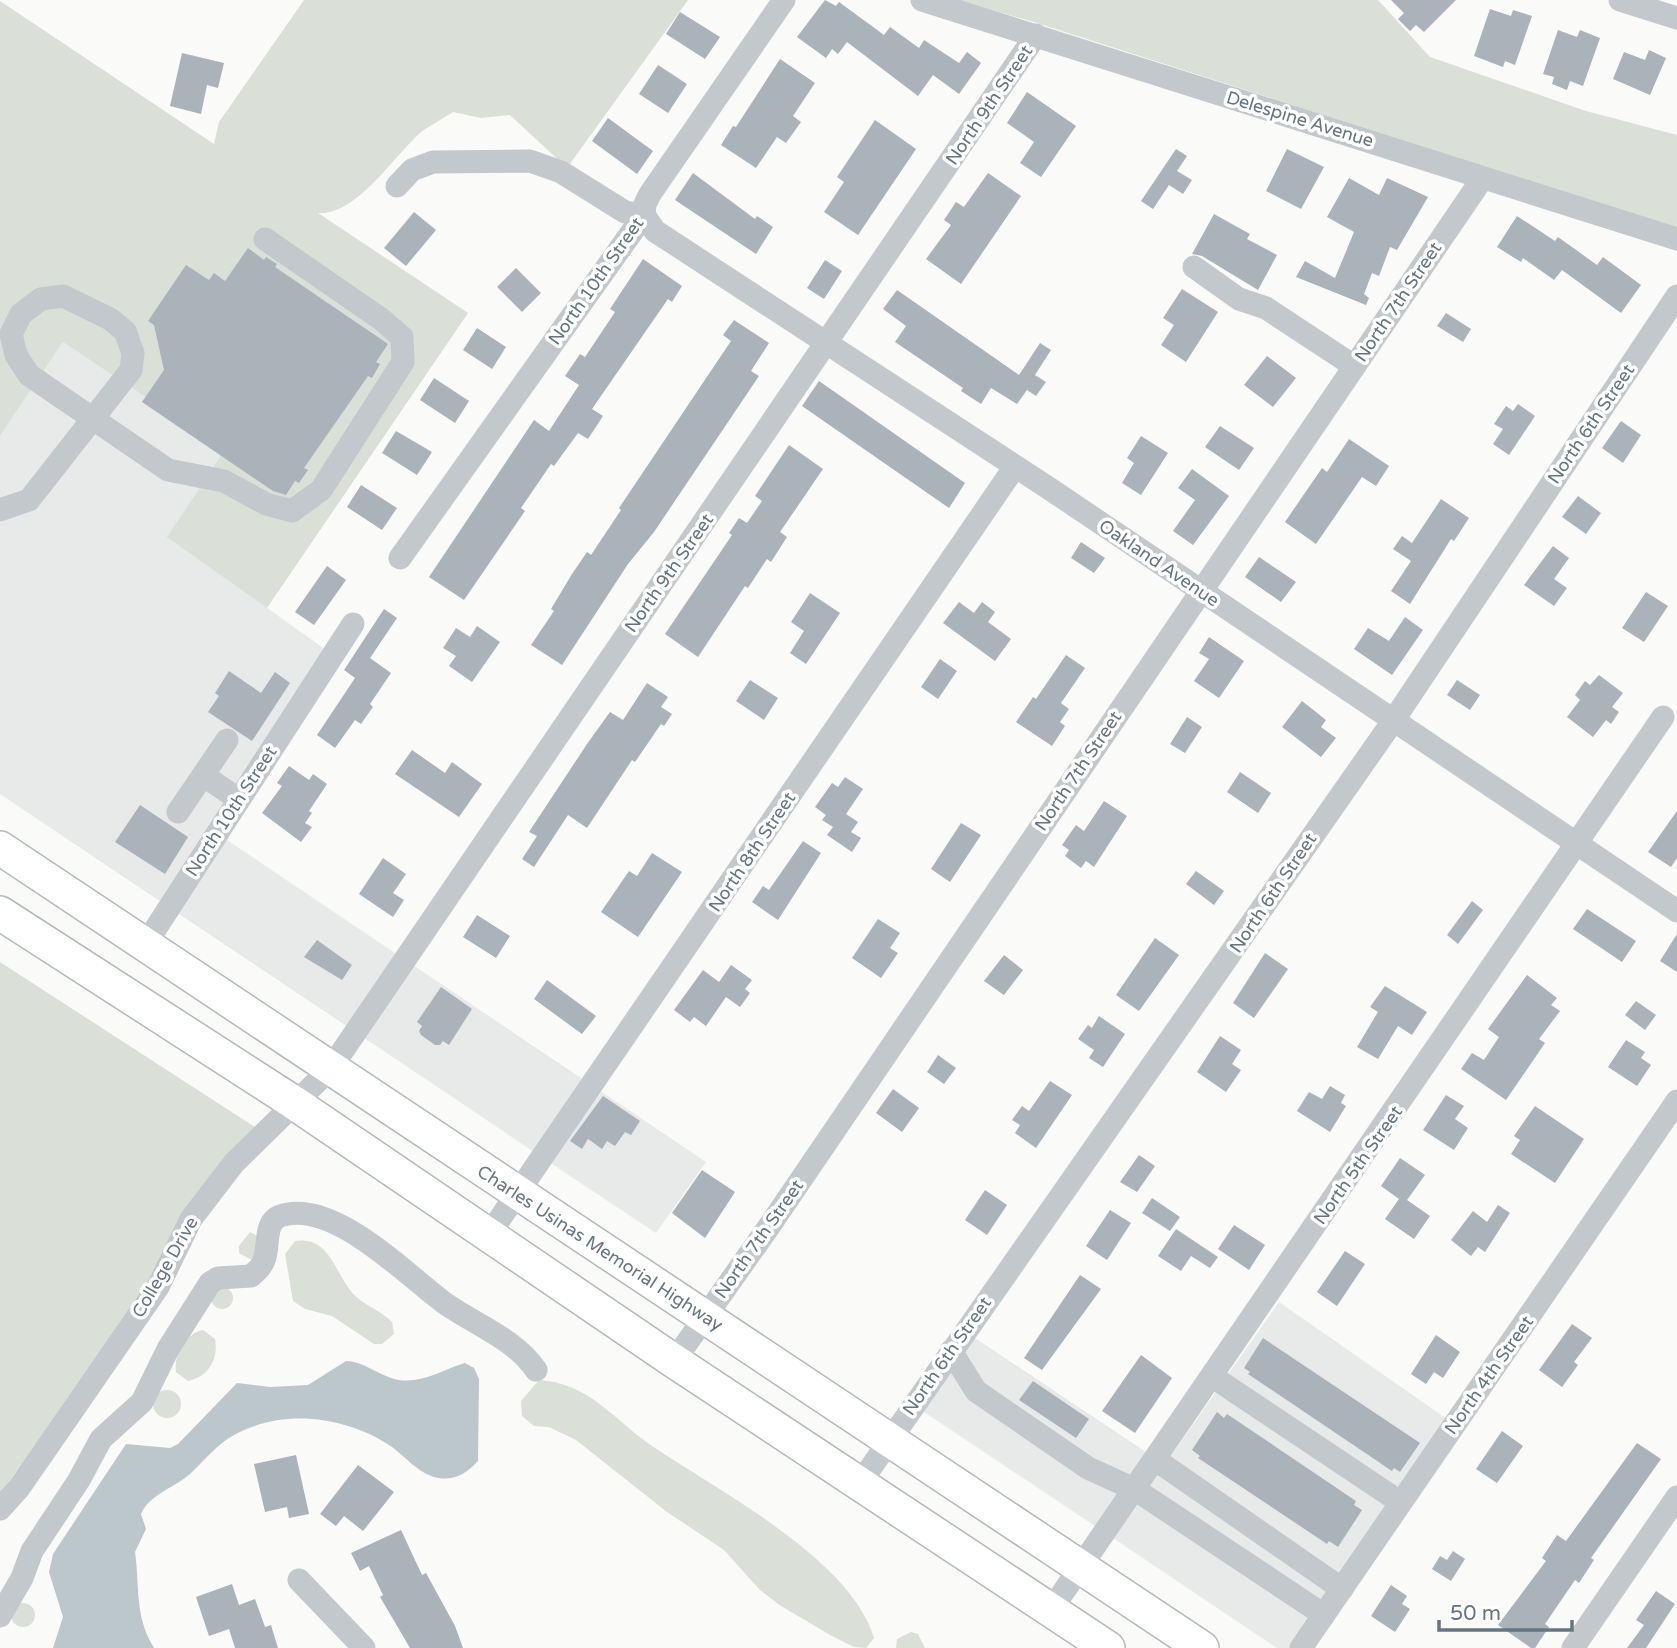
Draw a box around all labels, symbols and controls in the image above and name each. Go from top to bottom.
street label: North 9th Street [941,41,1037,169]
street label: Delespine Avenue [1224,86,1376,152]
street label: North 10th Street [544,213,648,349]
street label: North 7th Street [1350,238,1446,366]
street label: North 6th Street [1543,360,1639,488]
street label: North 9th Street [620,509,718,637]
street label: Oakland Avenue [1095,515,1223,611]
street label: North 7th Street [1030,707,1126,835]
street label: North 10th Street [181,742,281,880]
street label: North 8th Street [704,788,800,916]
street label: North 6th Street [1225,829,1321,957]
street label: North 5th Street [1309,1101,1407,1229]
street label: Charles Usinas Memorial Highway [473,1160,727,1336]
street label: North 7th Street [710,1175,808,1303]
street label: College Drive [127,1213,203,1321]
street label: North 6th Street [898,1292,996,1420]
street label: North 4th Street [1440,1311,1538,1439]
scale bar [1439,1588,1572,1632]
text: 50 m [1450,1601,1501,1626]

